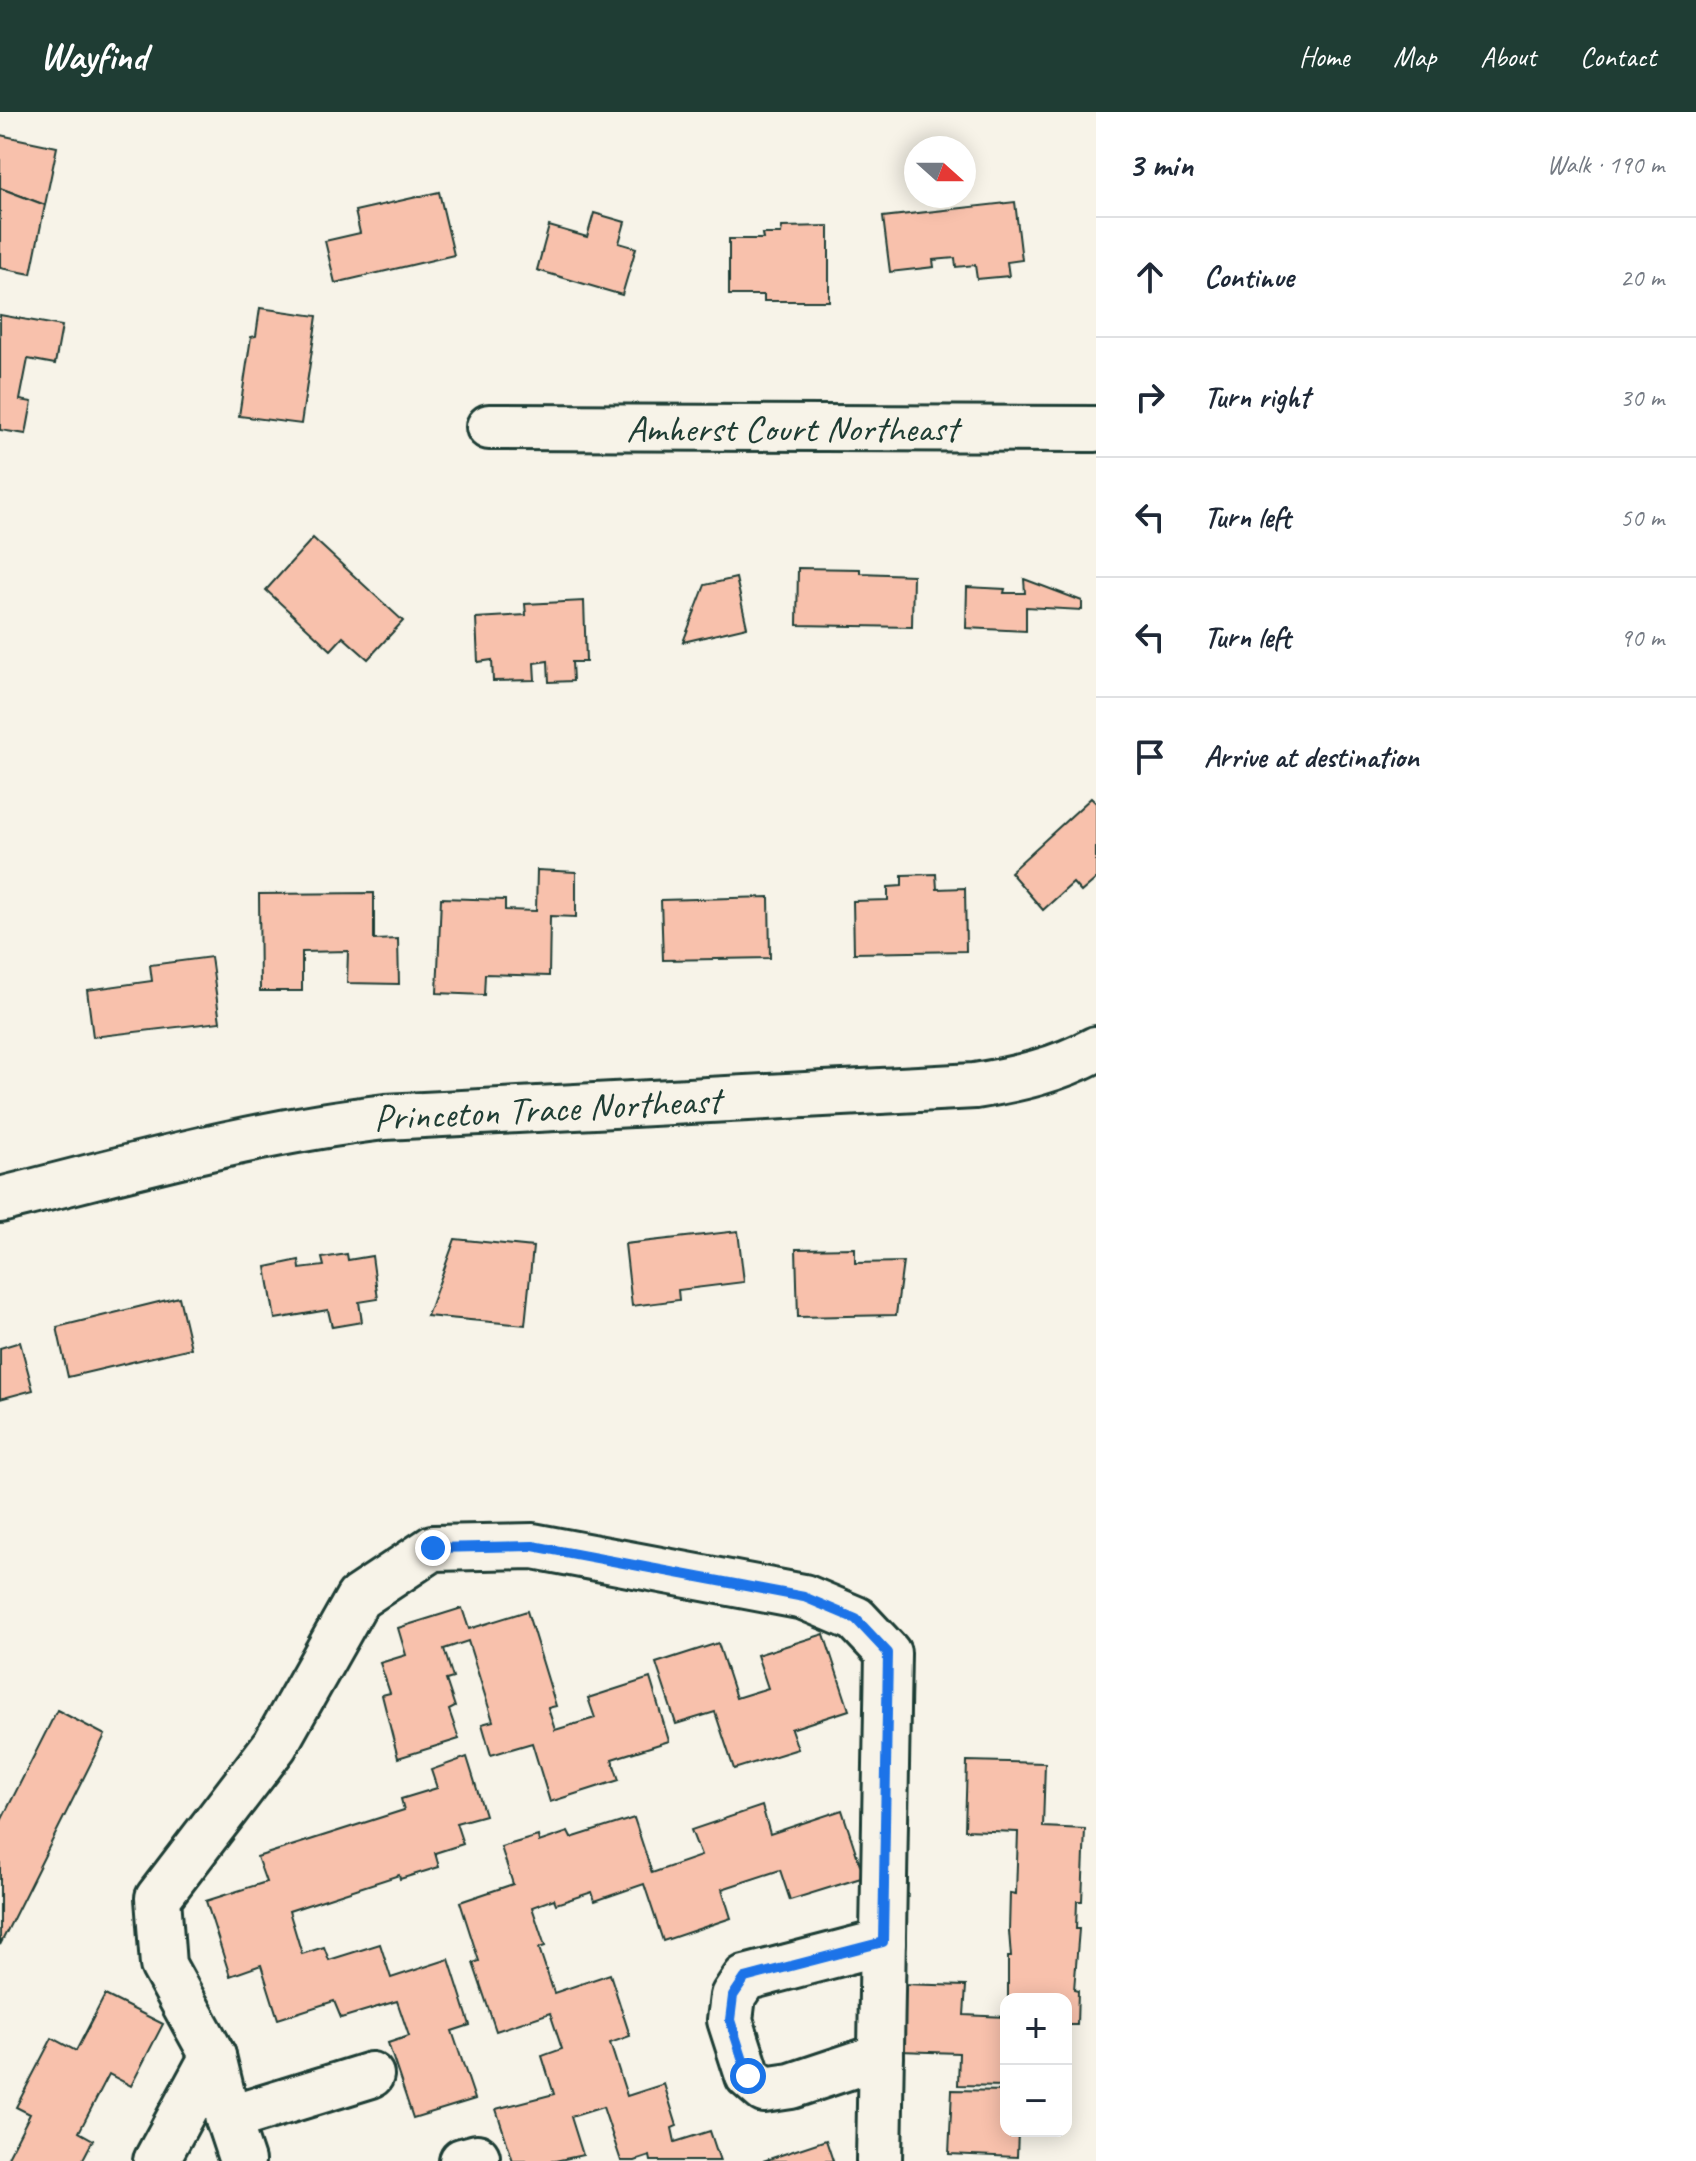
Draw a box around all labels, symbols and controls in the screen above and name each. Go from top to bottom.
text: Wayfind [40,33,147,80]
text: Home [1299,39,1349,74]
text: Map [1393,39,1436,74]
text: About [1480,39,1536,74]
text: Contact [1580,39,1656,74]
north arrow [904,136,976,208]
text: 3 min [1128,143,1193,186]
text: Walk · 190 m [1547,148,1664,181]
icon: ahead [1128,255,1172,299]
text: Continue [1204,258,1294,296]
text: 20 m [1620,261,1664,294]
icon: right [1128,375,1172,419]
text: Turn right [1204,378,1309,416]
text: 30 m [1620,381,1664,414]
street label: Amherst Court Northeast [626,405,963,452]
icon: left [1128,495,1172,539]
text: Turn left [1204,498,1291,536]
text: 50 m [1620,501,1664,534]
icon: left [1128,615,1172,659]
text: Turn left [1204,618,1291,656]
text: 90 m [1620,621,1664,654]
icon: arrive [1128,735,1172,779]
text: Arrive at destination [1204,738,1419,776]
street label: Princeton Trace Northeast [372,1076,727,1142]
route end [415,1530,451,1566]
map controls [1000,1993,1072,2137]
button: + [1000,1993,1072,2065]
route start [730,2058,766,2094]
button: − [1000,2065,1072,2137]

